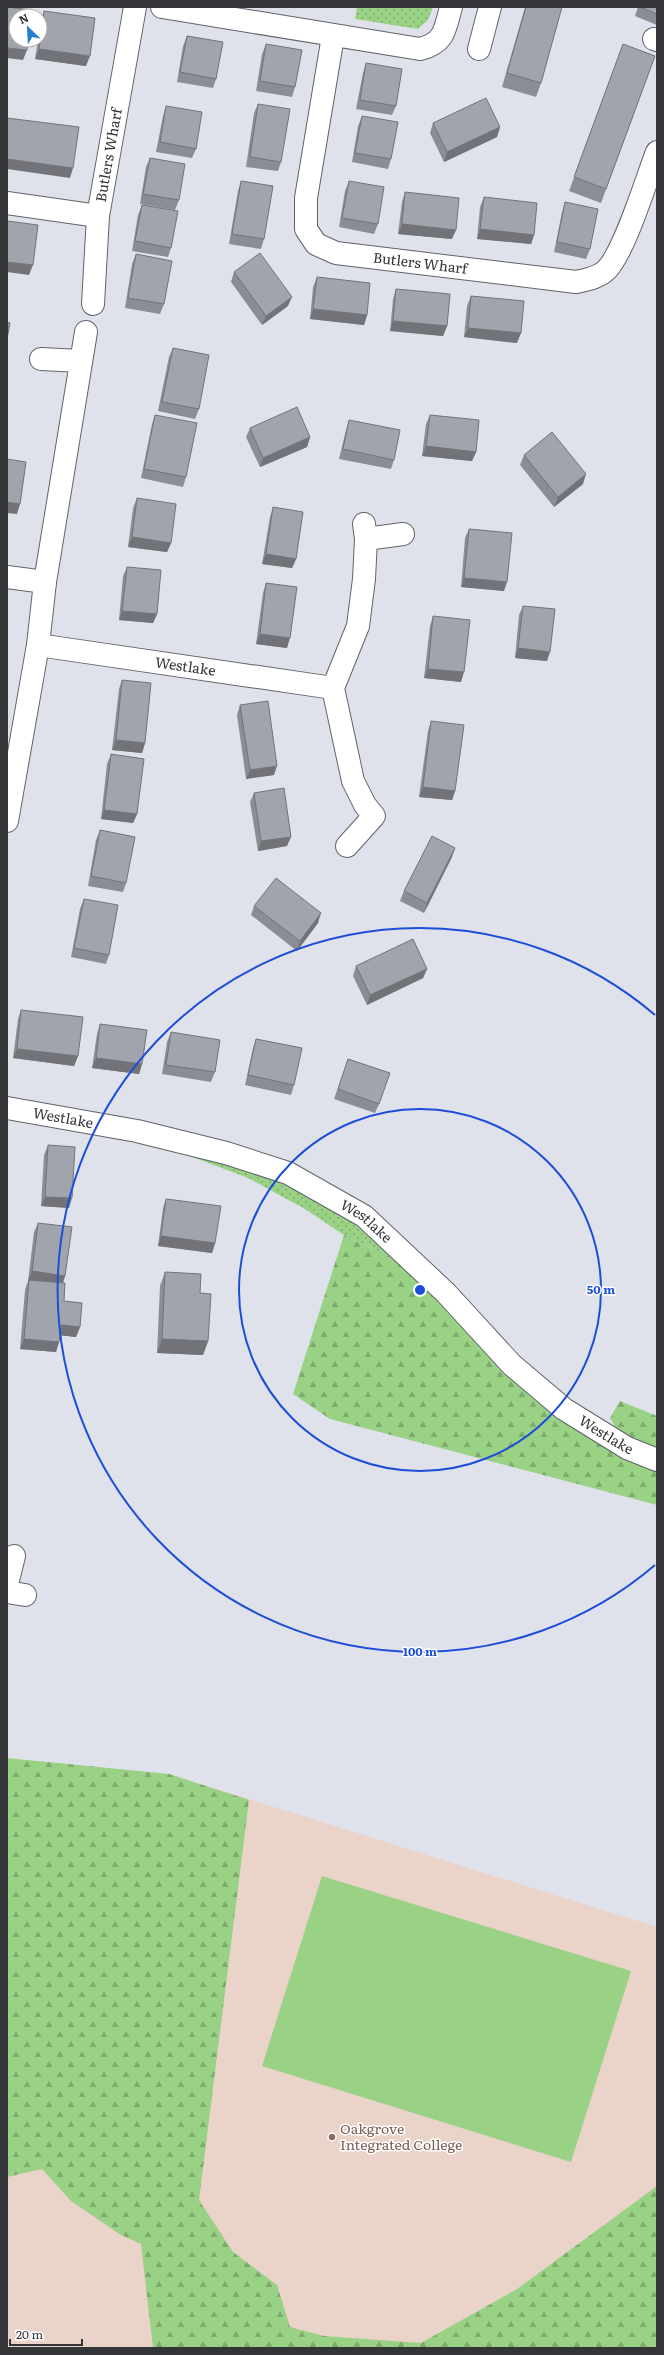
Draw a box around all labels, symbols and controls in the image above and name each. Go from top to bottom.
north arrow [8,8,48,48]
text: N [16,9,31,27]
street label: Butlers Wharf [90,105,126,203]
street label: Butlers Wharf [372,247,470,278]
street label: Westlake [154,651,217,680]
street label: Westlake [32,1102,95,1132]
street label: Westlake [337,1194,397,1247]
text: 50 m [587,1280,615,1298]
centre of rings [413,1283,427,1297]
street label: Westlake [576,1410,637,1459]
text: 100 m [403,1642,437,1660]
place label: Oakgrove Integrated College [340,2118,462,2154]
marker: Oakgrove Integrated College [327,2132,337,2142]
scale bar [10,2321,82,2347]
text: 20 m [16,2325,43,2343]

